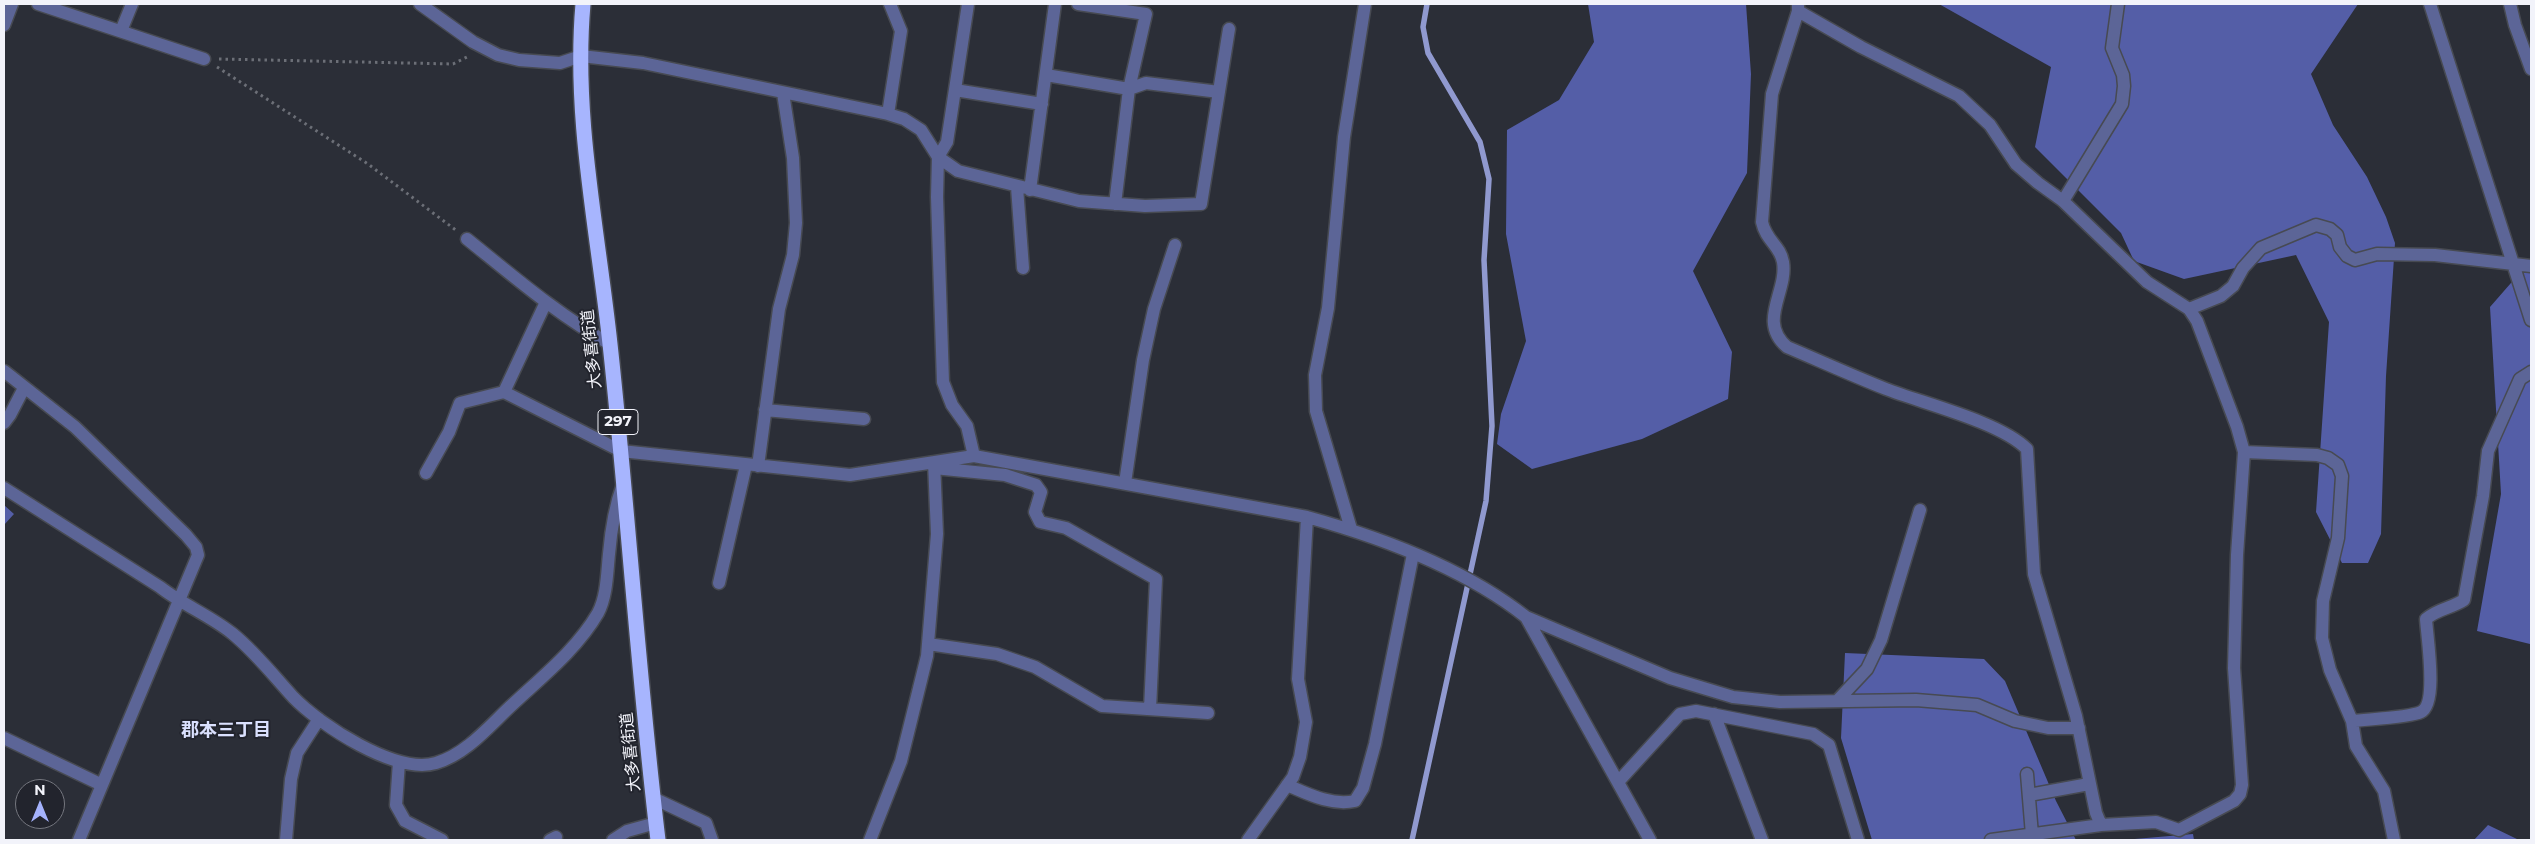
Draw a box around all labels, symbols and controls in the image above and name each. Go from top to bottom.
street label: 大多喜街道 [578,308,606,390]
road number: 297 [598,410,638,434]
street label: 大多喜街道 [617,711,645,793]
district label: 郡本三丁目 [181,720,271,742]
north arrow [15,779,65,829]
text: N [34,781,46,799]

